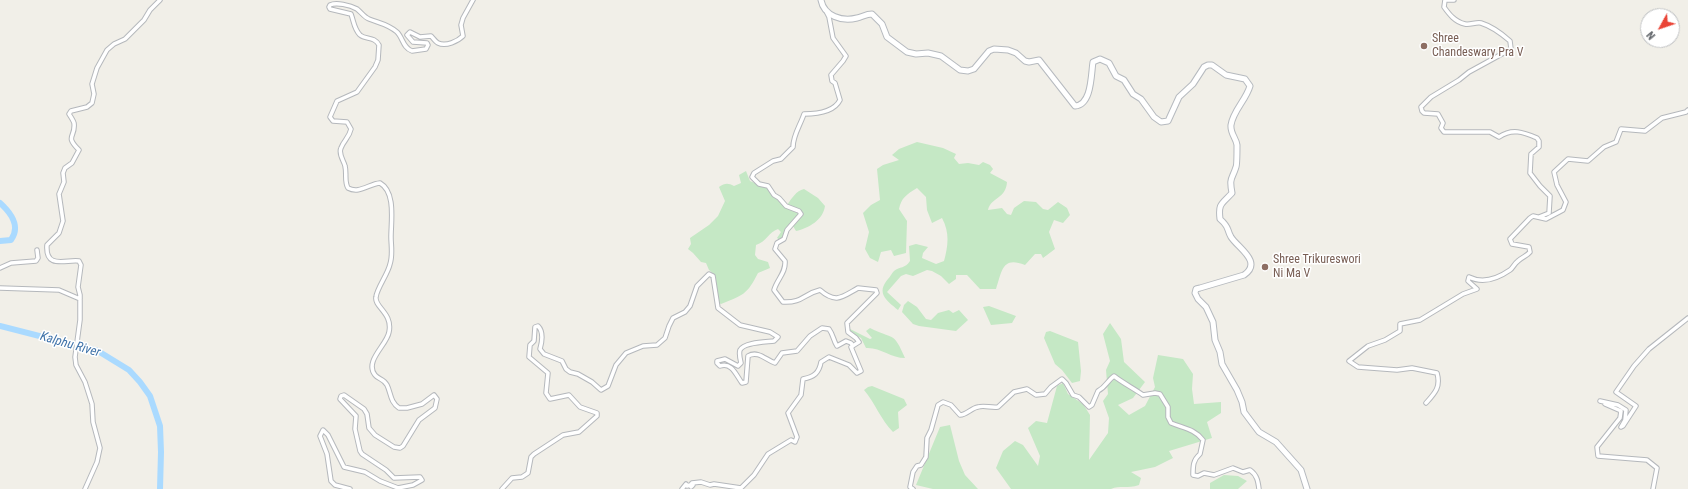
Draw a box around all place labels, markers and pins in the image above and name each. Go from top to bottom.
place label: Shree Chandeswary Pra V [1432,32,1524,60]
marker: Shree Chandeswary Pra V [1419,41,1429,51]
place label: Shree Trikureswori Ni Ma V [1273,253,1361,281]
marker: Shree Trikureswori Ni Ma V [1260,262,1270,272]

